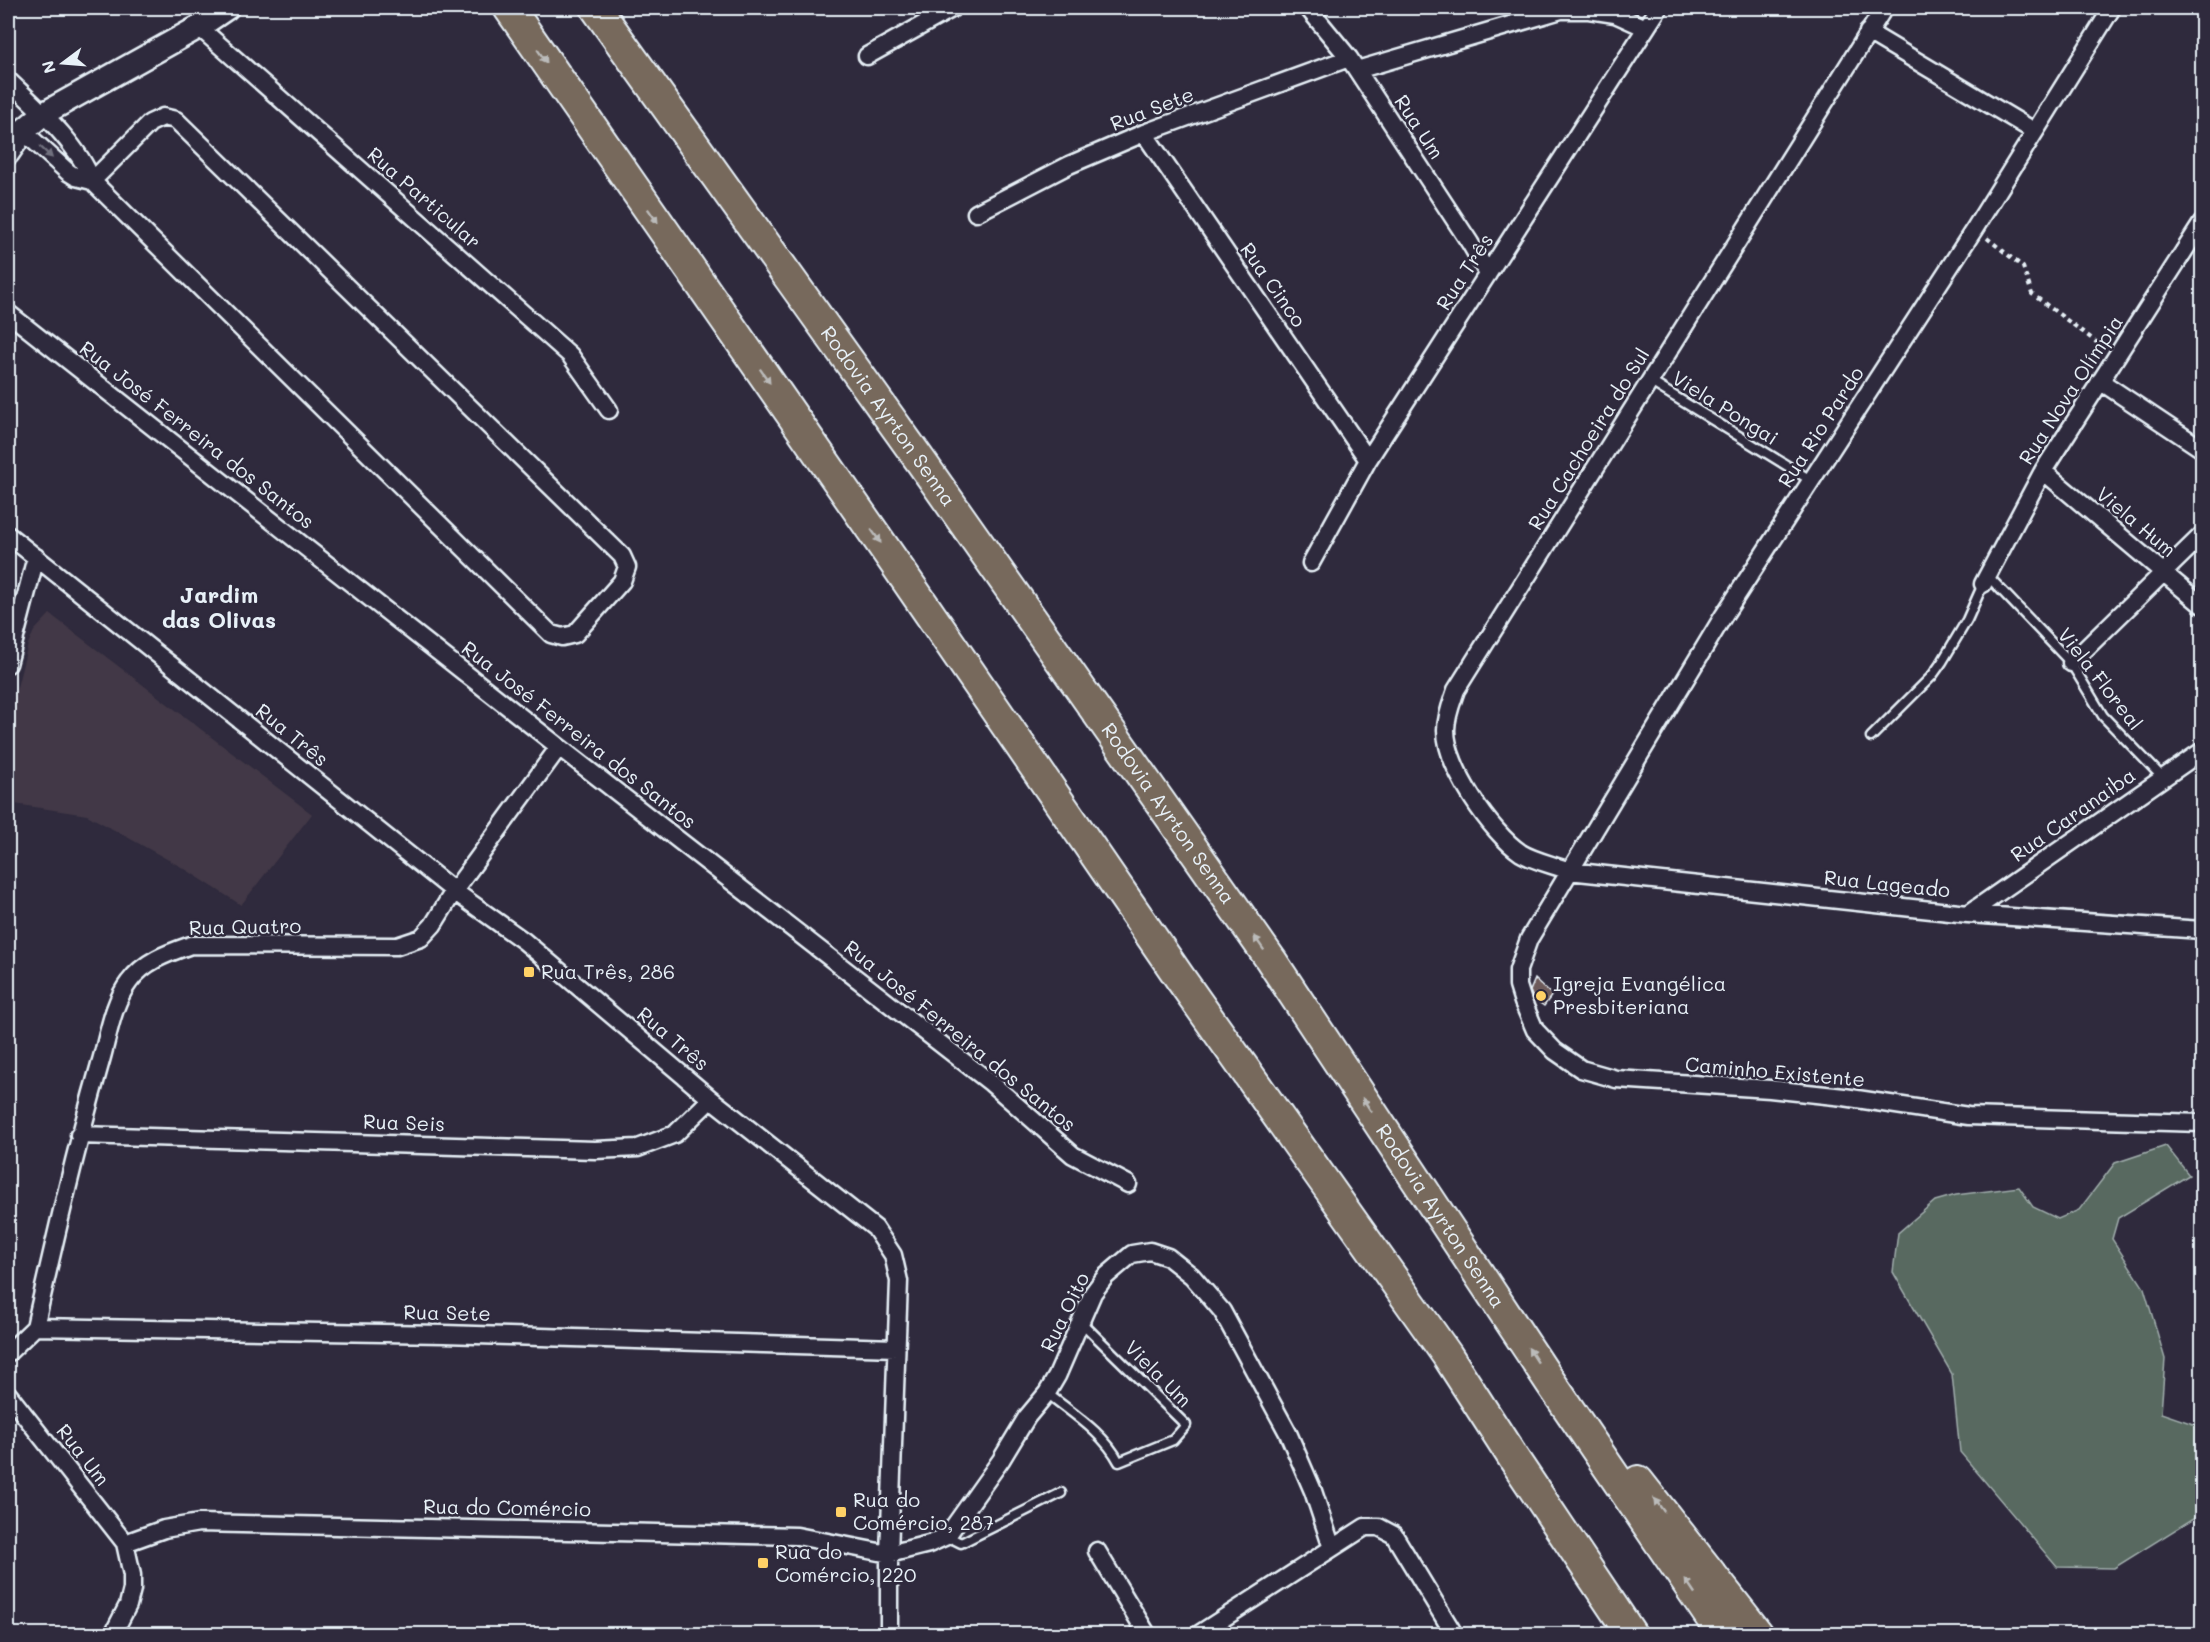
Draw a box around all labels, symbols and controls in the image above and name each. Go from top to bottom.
north arrow [33,33,93,93]
one-way arrow [536,47,548,63]
text: N [36,59,60,76]
street label: Rua Sete [1106,80,1197,136]
street label: Rua Um [1389,89,1450,164]
street label: Rua Particular [362,141,487,254]
one-way arrow [39,144,53,158]
one-way arrow [647,207,659,223]
street label: Rua Três [1430,228,1499,315]
street label: Rua Cinco [1235,237,1313,332]
street label: Rua Nova Olímpia [2012,310,2128,469]
street label: Rodovia Ayrton Senna [816,320,962,511]
street label: Rua José Ferreira dos Santos [75,334,320,534]
street label: Rua Cachoeira do Sul [1522,343,1655,534]
street label: Rua Rio Pardo [1771,361,1869,492]
street label: Viela Pongai [1668,364,1784,450]
one-way arrow [759,367,771,383]
street label: Viela Hum [2091,480,2182,562]
one-way arrow [870,528,881,544]
district label: Jardim das Olivas [162,580,276,634]
street label: Viela Floreal [2053,622,2149,735]
street label: Rua José Ferreira dos Santos [457,634,702,834]
street label: Rua Três [251,697,334,771]
street label: Rodovia Ayrton Senna [1096,717,1242,909]
street label: Rua Caranaiba [2005,761,2140,867]
street label: Rua Lageado [1823,863,1952,903]
street label: Rua Quatro [189,912,302,940]
street label: Rua José Ferreira dos Santos [839,934,1082,1137]
one-way arrow [1253,935,1265,951]
place label: Rua Três, 286 [541,958,675,984]
marker: Rua Três, 286 [522,965,536,979]
place label: Igreja Evangélica Presbiteriana [1553,970,1726,1019]
marker: Igreja Evangélica Presbiteriana [1534,989,1548,1003]
street label: Rua Três [632,1001,715,1076]
street label: Caminho Existente [1684,1050,1866,1092]
one-way arrow [1362,1097,1373,1113]
street label: Rua Seis [363,1108,446,1136]
street label: Rodovia Ayrton Senna [1371,1118,1512,1313]
street label: Rua Oito [1034,1267,1095,1356]
street label: Rua Sete [403,1298,491,1326]
street label: Viela Um [1120,1334,1198,1412]
one-way arrow [1527,1348,1539,1364]
street label: Rua Um [51,1418,116,1491]
place label: Rua do Comércio, 287 [853,1486,994,1535]
street label: Rua do Comércio [423,1493,591,1521]
one-way arrow [1653,1497,1665,1512]
marker: Rua do Comércio, 287 [834,1505,848,1519]
place label: Rua do Comércio, 220 [775,1538,916,1587]
marker: Rua do Comércio, 220 [756,1556,770,1570]
one-way arrow [1684,1578,1695,1594]

